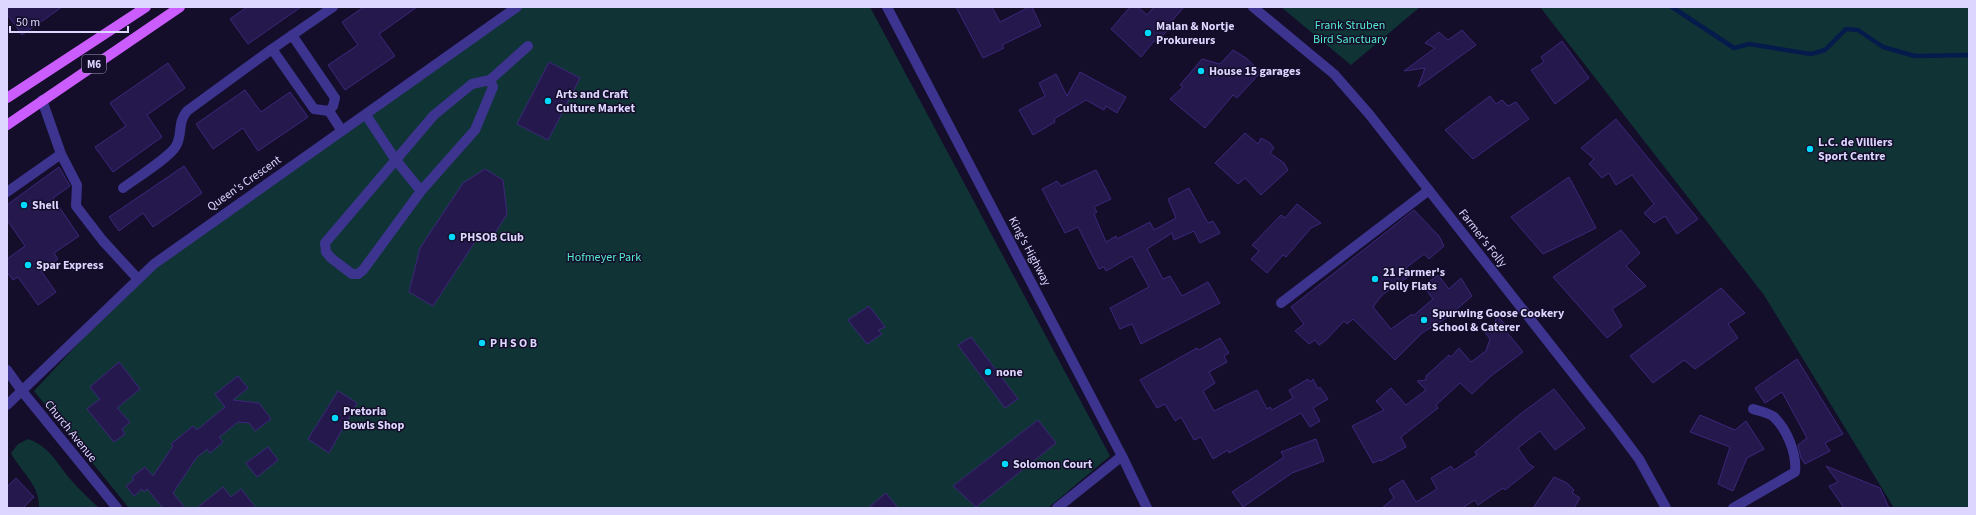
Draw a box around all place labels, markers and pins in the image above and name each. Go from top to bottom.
place label: Malan & Nortje Prokureurs [1156,18,1234,49]
marker: Malan & Nortje Prokureurs [1143,28,1153,38]
place label: House 15 garages [1209,63,1301,80]
marker: House 15 garages [1196,66,1206,76]
place label: Arts and Craft Culture Market [555,86,635,117]
marker: Arts and Craft Culture Market [543,96,553,106]
place label: L.C. de Villiers Sport Centre [1818,134,1893,165]
marker: L.C. de Villiers Sport Centre [1805,144,1815,154]
place label: Shell [32,197,59,214]
marker: Shell [19,200,29,210]
place label: PHSOB Club [460,229,524,246]
marker: PHSOB Club [447,232,457,242]
place label: Spar Express [36,257,104,274]
marker: Spar Express [23,260,33,270]
place label: 21 Farmer's Folly Flats [1383,264,1445,295]
marker: 21 Farmer's Folly Flats [1370,274,1380,284]
place label: Spurwing Goose Cookery School & Caterer [1432,305,1565,336]
marker: Spurwing Goose Cookery School & Caterer [1419,315,1429,325]
place label: P H S O B [490,335,537,352]
marker: P H S O B [477,338,487,348]
place label: none [996,364,1023,381]
marker: none [983,367,993,377]
place label: Pretoria Bowls Shop [343,403,404,434]
marker: Pretoria Bowls Shop [330,413,340,423]
place label: Solomon Court [1013,456,1093,473]
marker: Solomon Court [1000,459,1010,469]

